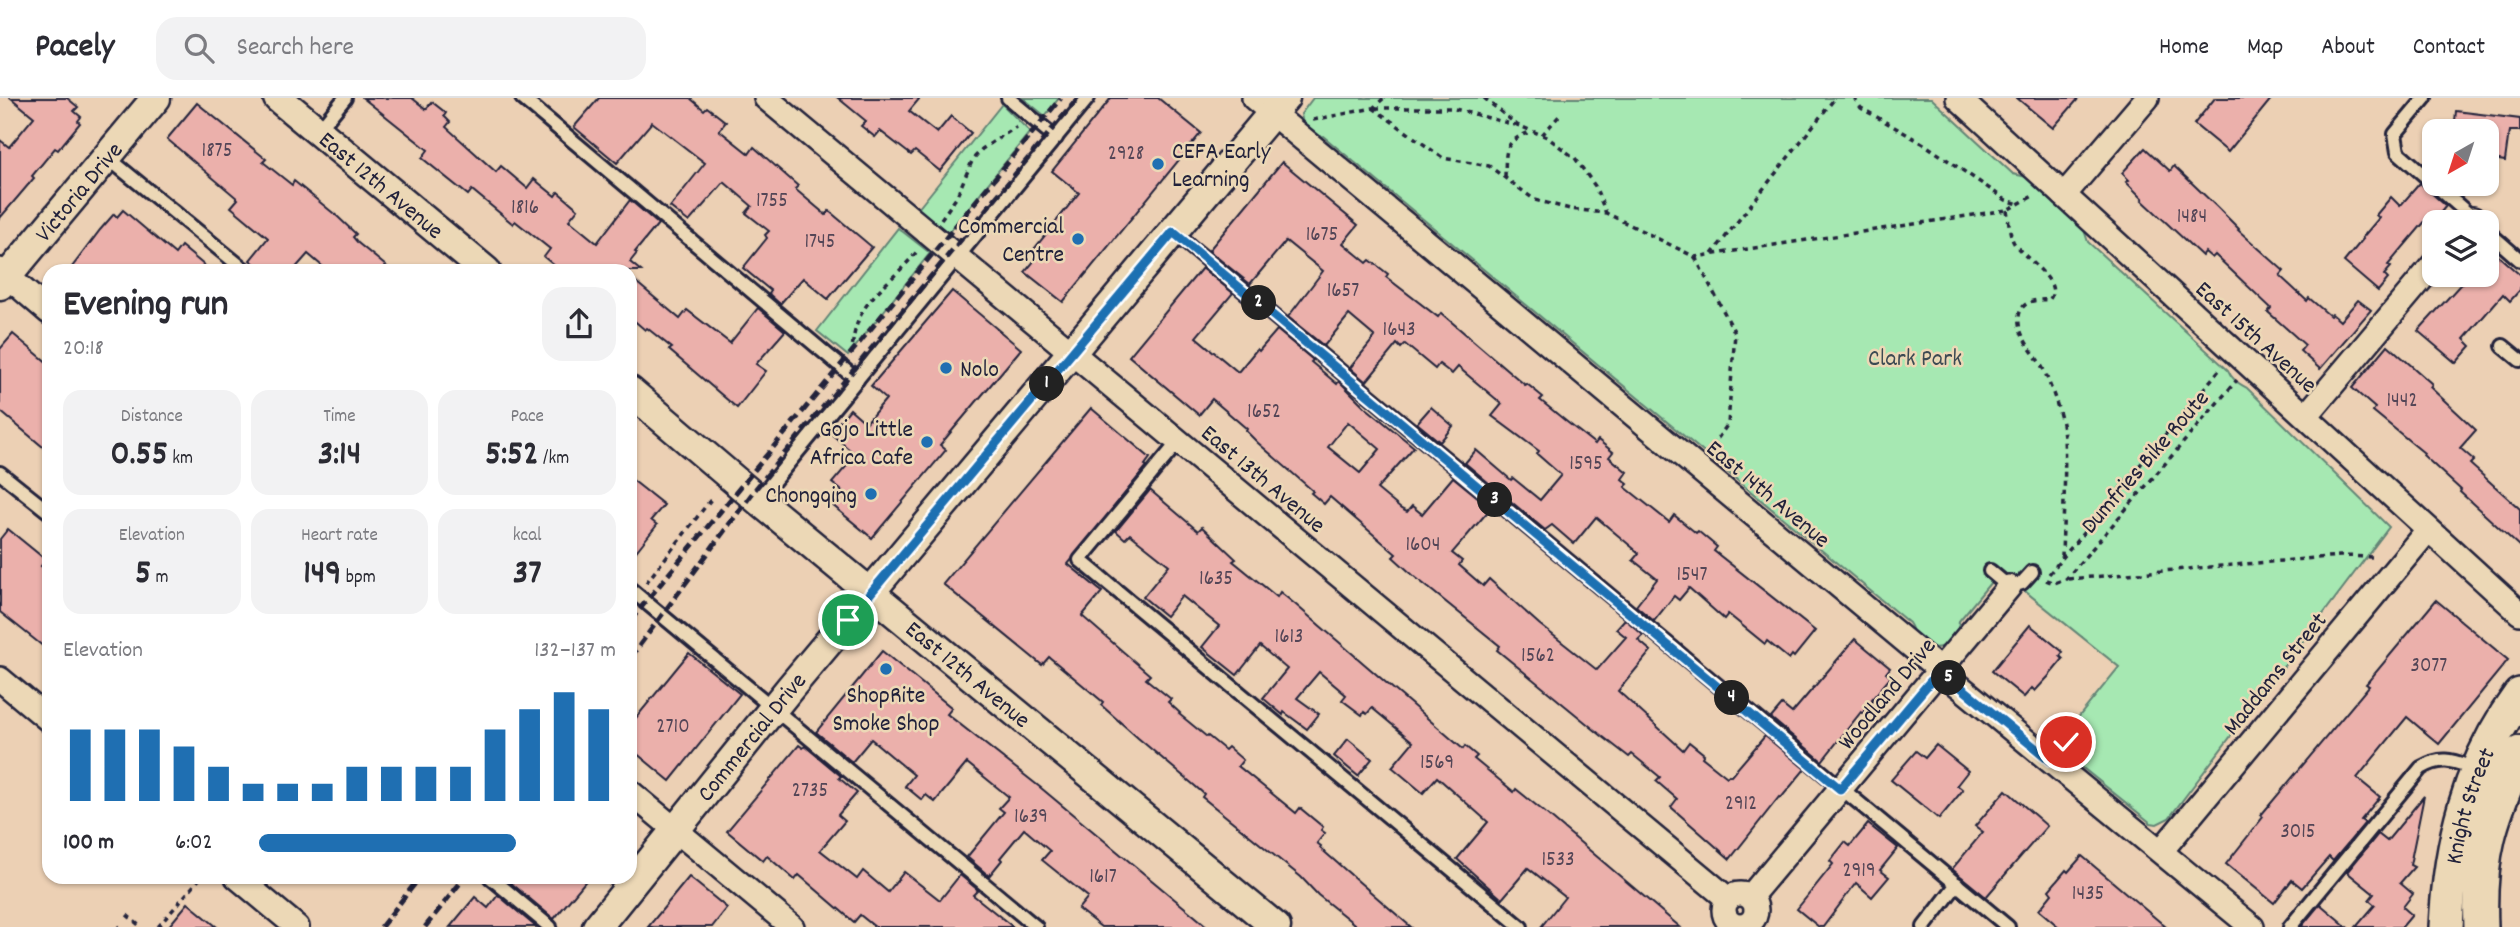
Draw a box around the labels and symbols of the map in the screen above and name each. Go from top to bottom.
north arrow [2422,119,2499,196]
street label: East 12th Avenue [310,124,450,249]
street label: Victoria Drive [28,136,132,251]
place label: CEFA Early Learning [1172,136,1272,198]
house number: 1875 [202,137,232,167]
house number: 2928 [1108,140,1144,170]
marker: CEFA Early Learning [1150,156,1166,172]
house number: 1755 [756,187,788,217]
house number: 1816 [511,194,539,224]
house number: 1484 [2177,203,2207,233]
place label: Commercial Centre [958,211,1064,273]
house number: 1675 [1306,221,1338,251]
house number: 1745 [804,228,836,258]
marker: Commercial Centre [1070,231,1086,247]
street label: East 15th Avenue [2186,274,2324,402]
house number: 1657 [1327,277,1359,307]
pin: 2 [1242,286,1276,320]
house number: 1643 [1383,316,1415,346]
park label: Clark Park [1868,343,1962,377]
place label: Nolo [960,354,999,388]
marker: Nolo [938,360,954,376]
pin: 1 [1030,366,1064,402]
street label: Dumfries Bike Route [2074,384,2218,542]
house number: 1442 [2386,387,2418,417]
house number: 1652 [1247,398,1281,428]
place label: Gojo Little Africa Cafe [810,414,913,476]
street label: East 13th Avenue [1192,418,1332,543]
street label: East 14th Avenue [1698,433,1837,557]
marker: Gojo Little Africa Cafe [919,434,935,450]
house number: 1595 [1569,450,1603,480]
place label: Chongqing [765,480,857,514]
pin: 3 [1478,482,1512,518]
marker: Chongqing [863,486,879,502]
house number: 1604 [1405,531,1441,561]
house number: 1547 [1676,561,1708,591]
house number: 1635 [1199,565,1233,595]
pin [818,590,878,650]
street label: Maddams Street [2216,606,2337,744]
street label: East 12th Avenue [897,614,1037,738]
house number: 1613 [1275,623,1303,653]
street label: Woodland Drive [1831,631,1945,759]
house number: 1562 [1521,642,1555,672]
house number: 3077 [2411,652,2447,682]
pin: 5 [1932,660,1966,696]
marker: ShopRite Smoke Shop [878,661,894,677]
street label: Commercial Drive [690,666,816,810]
place label: ShopRite Smoke Shop [833,680,939,742]
pin: 4 [1714,680,1750,716]
pin [2036,712,2096,772]
house number: 2710 [656,713,690,743]
street label: Knight Street [2438,742,2506,867]
house number: 1569 [1420,749,1454,779]
house number: 2735 [792,777,828,807]
house number: 2912 [1725,790,1757,820]
house number: 1639 [1014,803,1048,833]
house number: 3015 [2280,818,2316,848]
house number: 1533 [1542,846,1574,876]
house number: 2919 [1842,857,1876,887]
house number: 1617 [1089,863,1117,893]
house number: 1435 [2072,880,2104,910]

